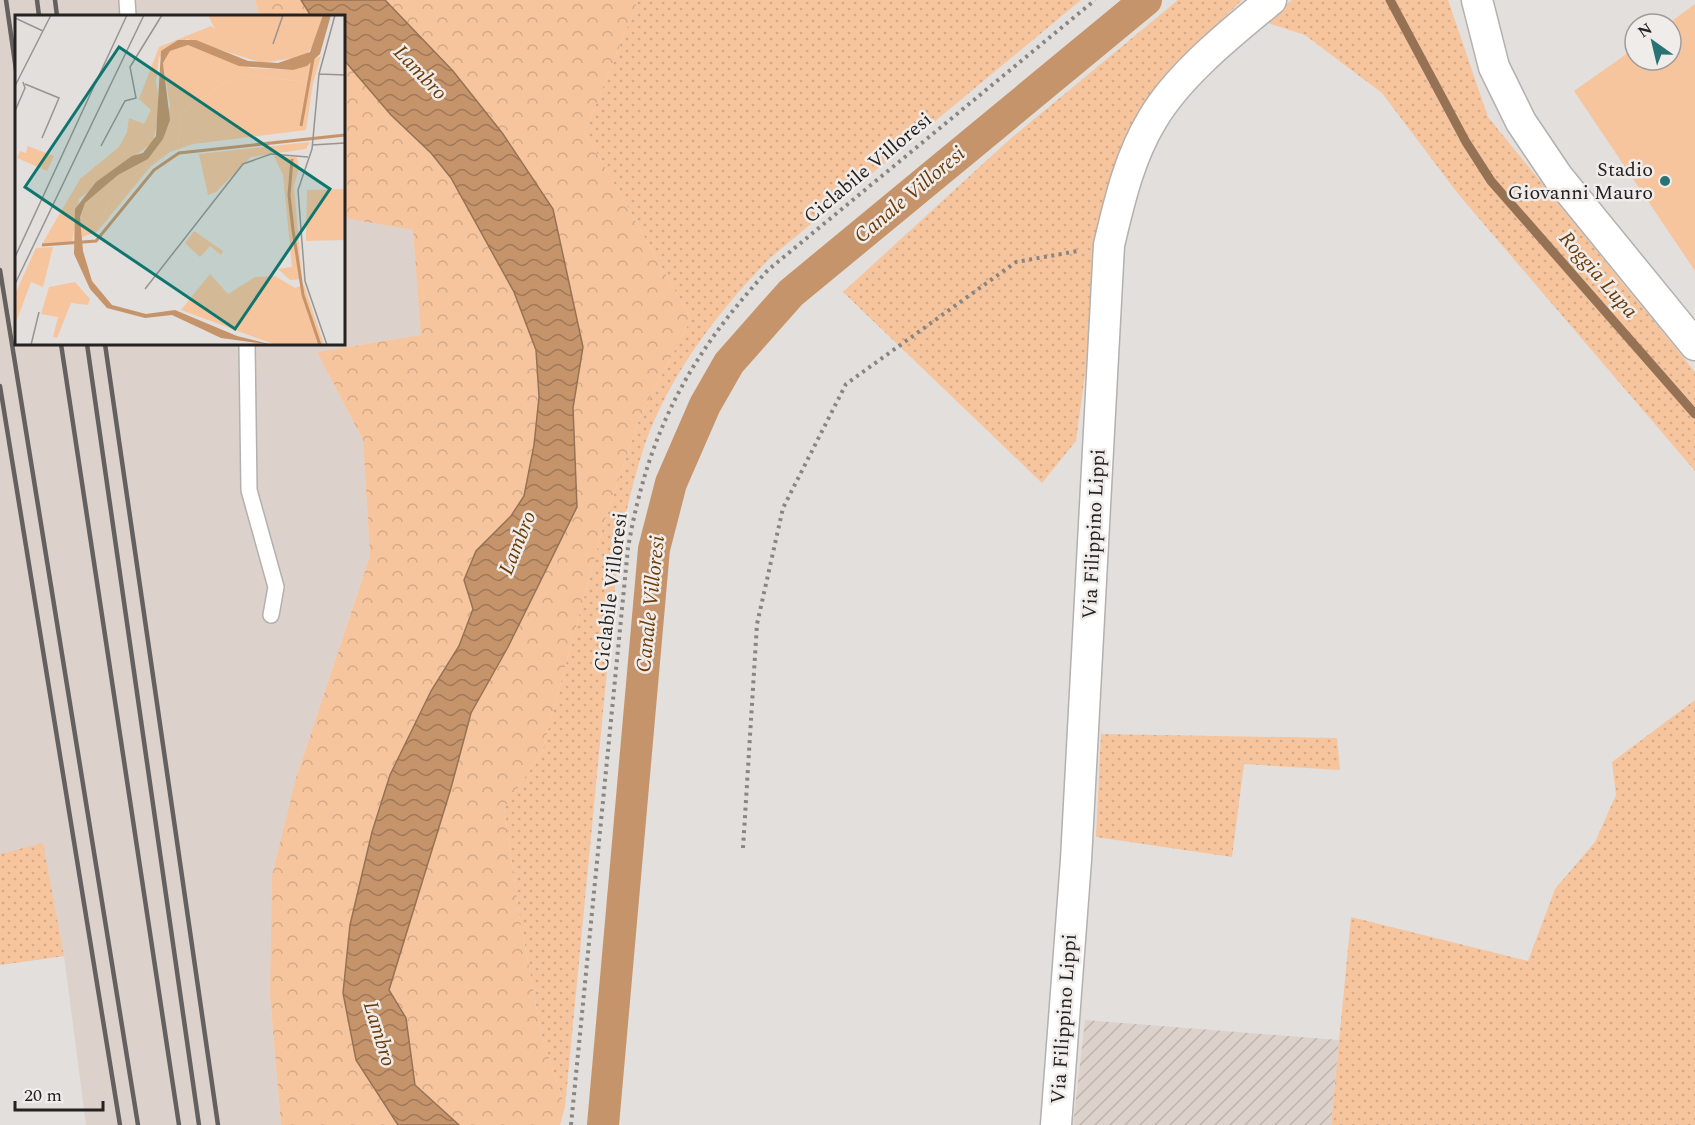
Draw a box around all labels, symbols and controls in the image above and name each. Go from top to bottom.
north arrow [1623,12,1683,72]
inset map [15,15,345,345]
text: N [1633,17,1657,44]
water label: Lambro [385,38,455,108]
street label: Ciclabile Villoresi [797,105,939,231]
water label: Canale Villoresi [847,139,973,251]
place label: Stadio Giovanni Mauro [1508,155,1653,208]
marker: Stadio Giovanni Mauro [1658,174,1672,188]
water label: Roggia Lupa [1551,224,1645,326]
street label: Via Filippino Lippi [1075,448,1113,620]
water label: Lambro [491,506,545,580]
street label: Ciclabile Villoresi [586,511,636,673]
water label: Canale Villoresi [628,534,674,674]
street label: Via Filippino Lippi [1043,933,1085,1105]
water label: Lambro [354,997,404,1071]
scale bar [15,1074,104,1112]
text: 20 m [24,1082,62,1109]

